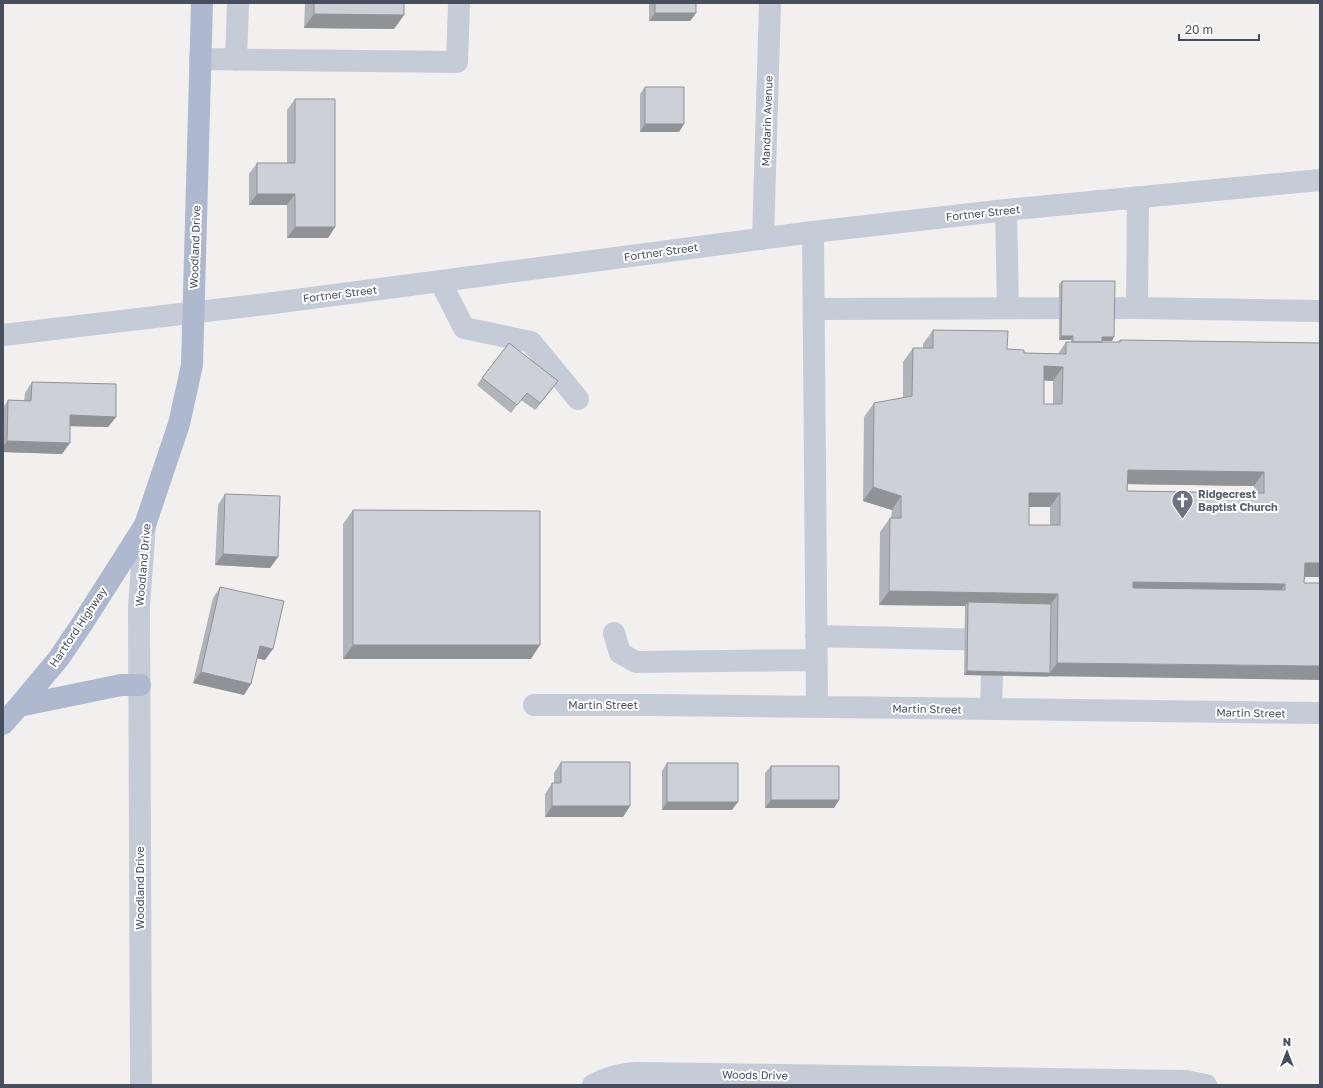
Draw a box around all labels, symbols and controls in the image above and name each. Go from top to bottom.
scale bar [1179,16,1259,42]
text: 20 m [1185,22,1213,37]
street label: Mandarin Avenue [758,75,775,167]
street label: Fortner Street [945,202,1021,223]
street label: Woodland Drive [187,205,202,289]
street label: Fortner Street [623,240,699,263]
street label: Fortner Street [302,283,378,305]
church icon: Ridgecrest Baptist Church [1169,487,1195,520]
place label: Ridgecrest Baptist Church [1198,487,1278,513]
street label: Woodland Drive [132,523,153,607]
street label: Hartford Highway [46,584,109,669]
street label: Martin Street [568,698,638,711]
street label: Martin Street [892,701,962,716]
street label: Martin Street [1216,705,1286,720]
street label: Woodland Drive [133,846,146,930]
north arrow [1267,1032,1307,1072]
text: N [1283,1035,1291,1048]
street label: Woods Drive [722,1067,788,1082]

